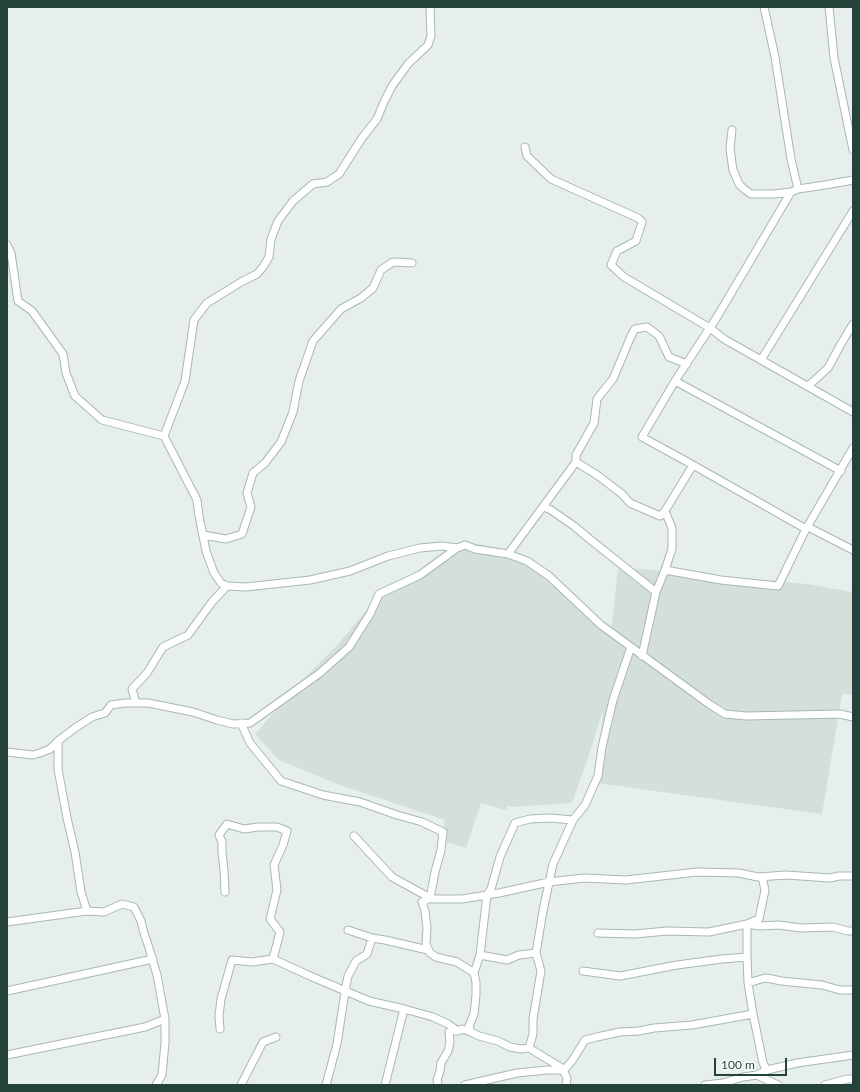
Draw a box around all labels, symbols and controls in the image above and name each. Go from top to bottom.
scale bar [716,1050,789,1076]
text: 100 m [721,1057,755,1072]

